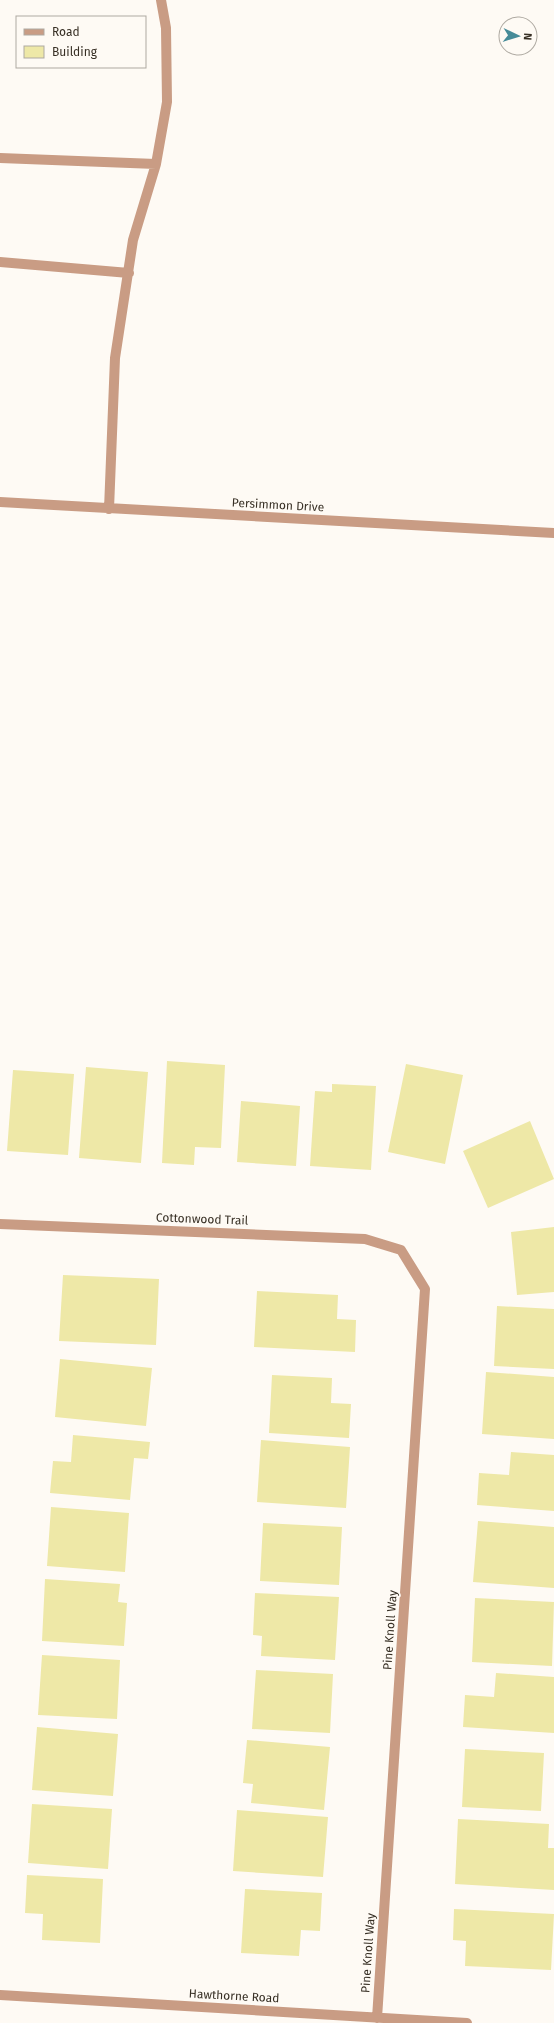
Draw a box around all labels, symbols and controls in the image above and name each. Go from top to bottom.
legend [16,16,146,68]
north arrow [498,16,538,56]
text: Road [52,25,80,39]
text: N [521,33,534,41]
text: Building [52,45,98,59]
street label: Persimmon Drive [231,496,325,514]
street label: Cottonwood Trail [156,1210,249,1228]
street label: Pine Knoll Way [380,1589,400,1671]
street label: Pine Knoll Way [358,1912,378,1994]
street label: Hawthorne Road [188,1987,280,2005]

